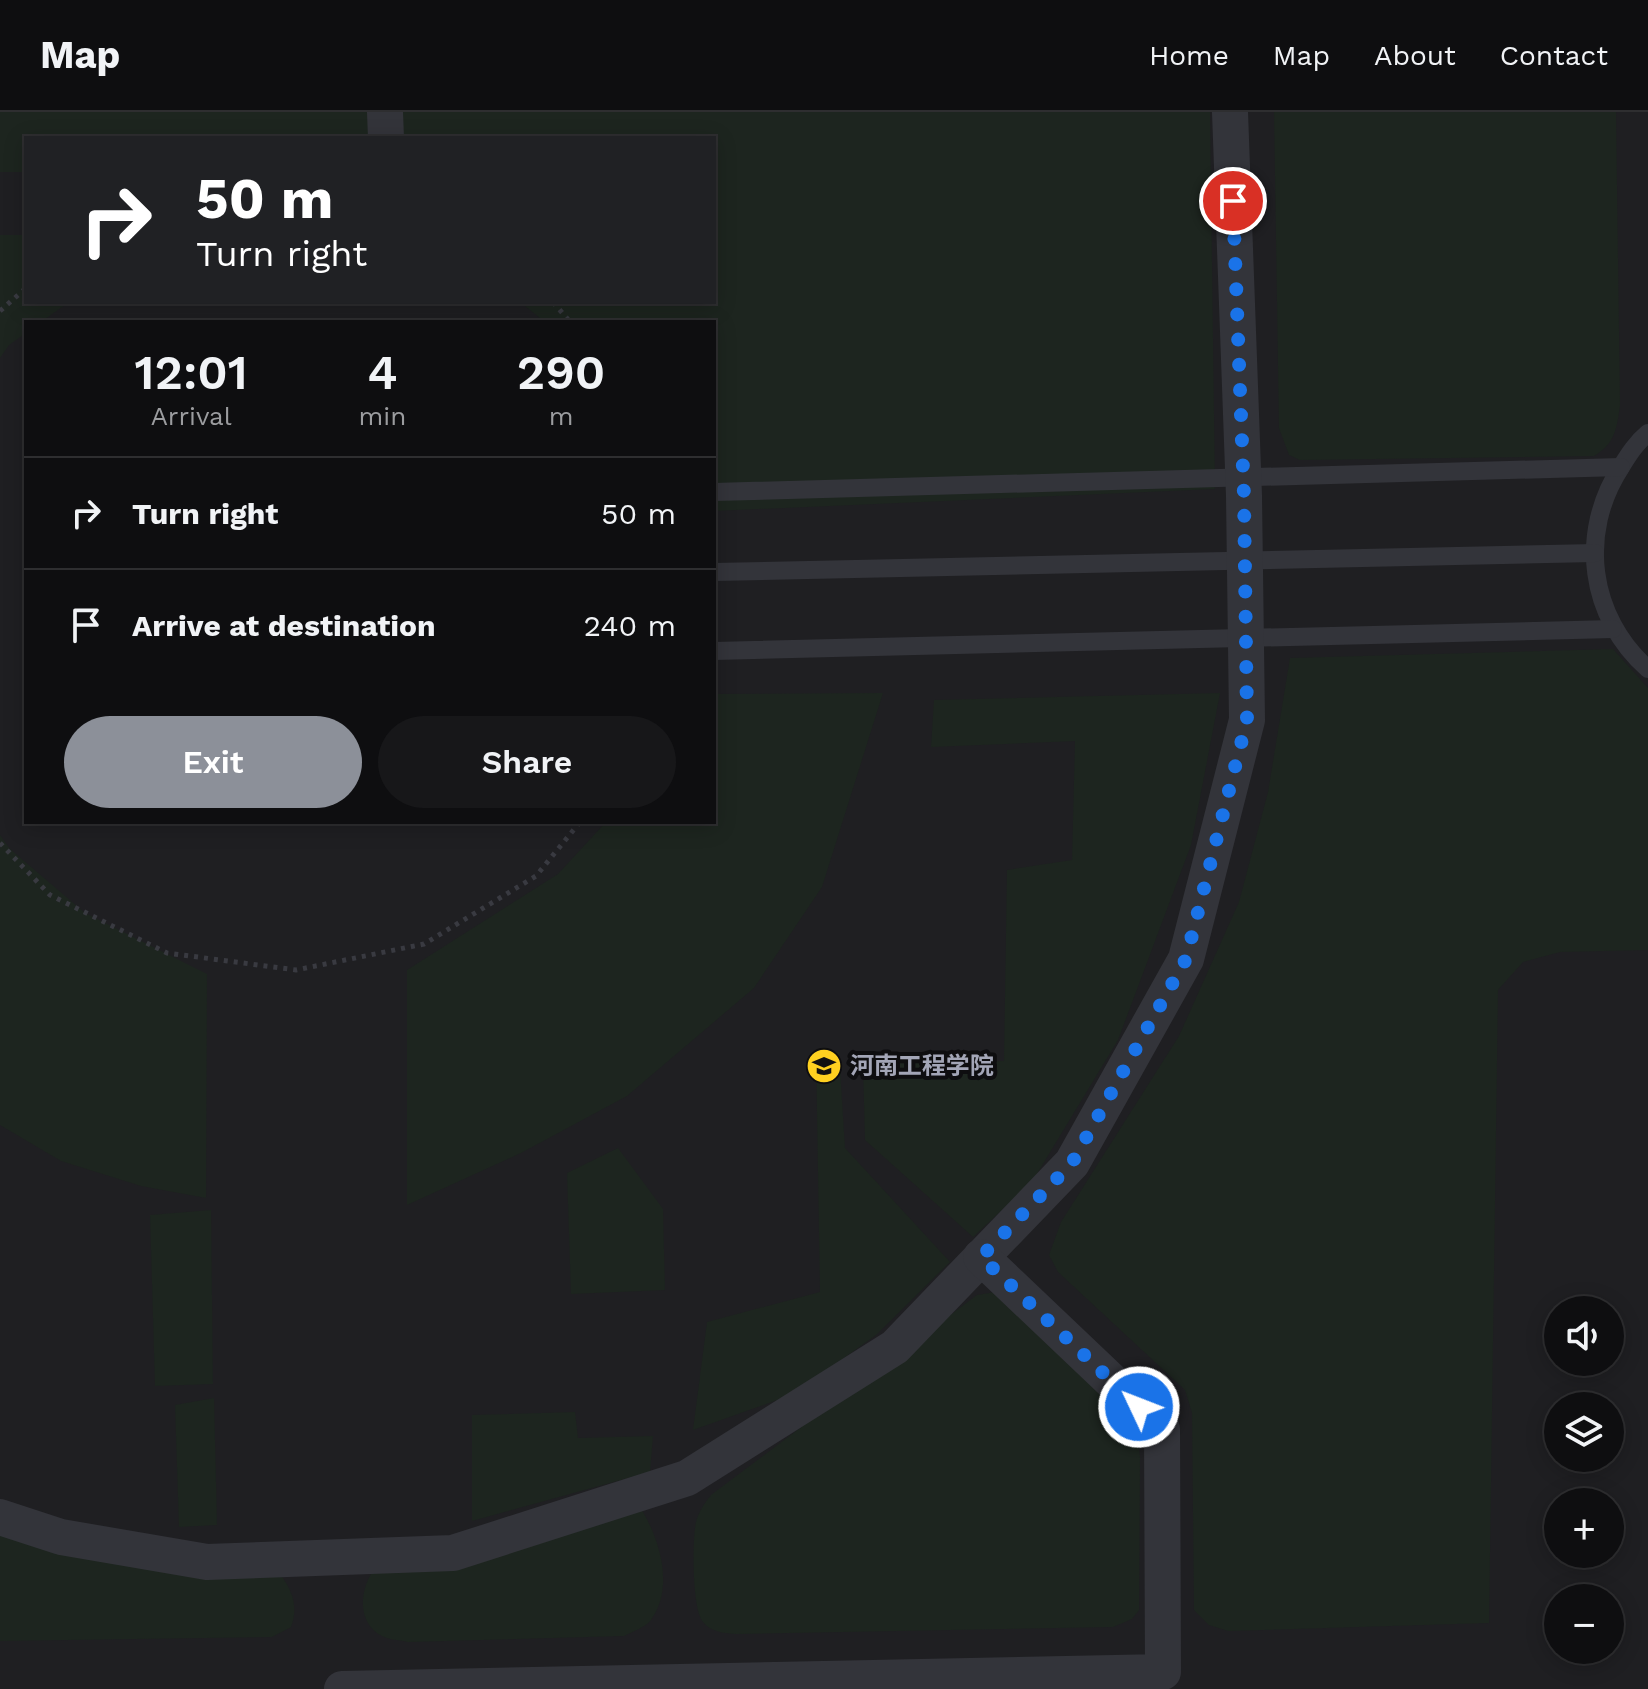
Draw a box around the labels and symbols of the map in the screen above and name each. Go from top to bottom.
pin [1199,167,1267,235]
school or university icon: 河南工程学院 [805,1047,843,1085]
place label: 河南工程学院 [850,1052,994,1080]
position arrow [1097,1365,1181,1449]

